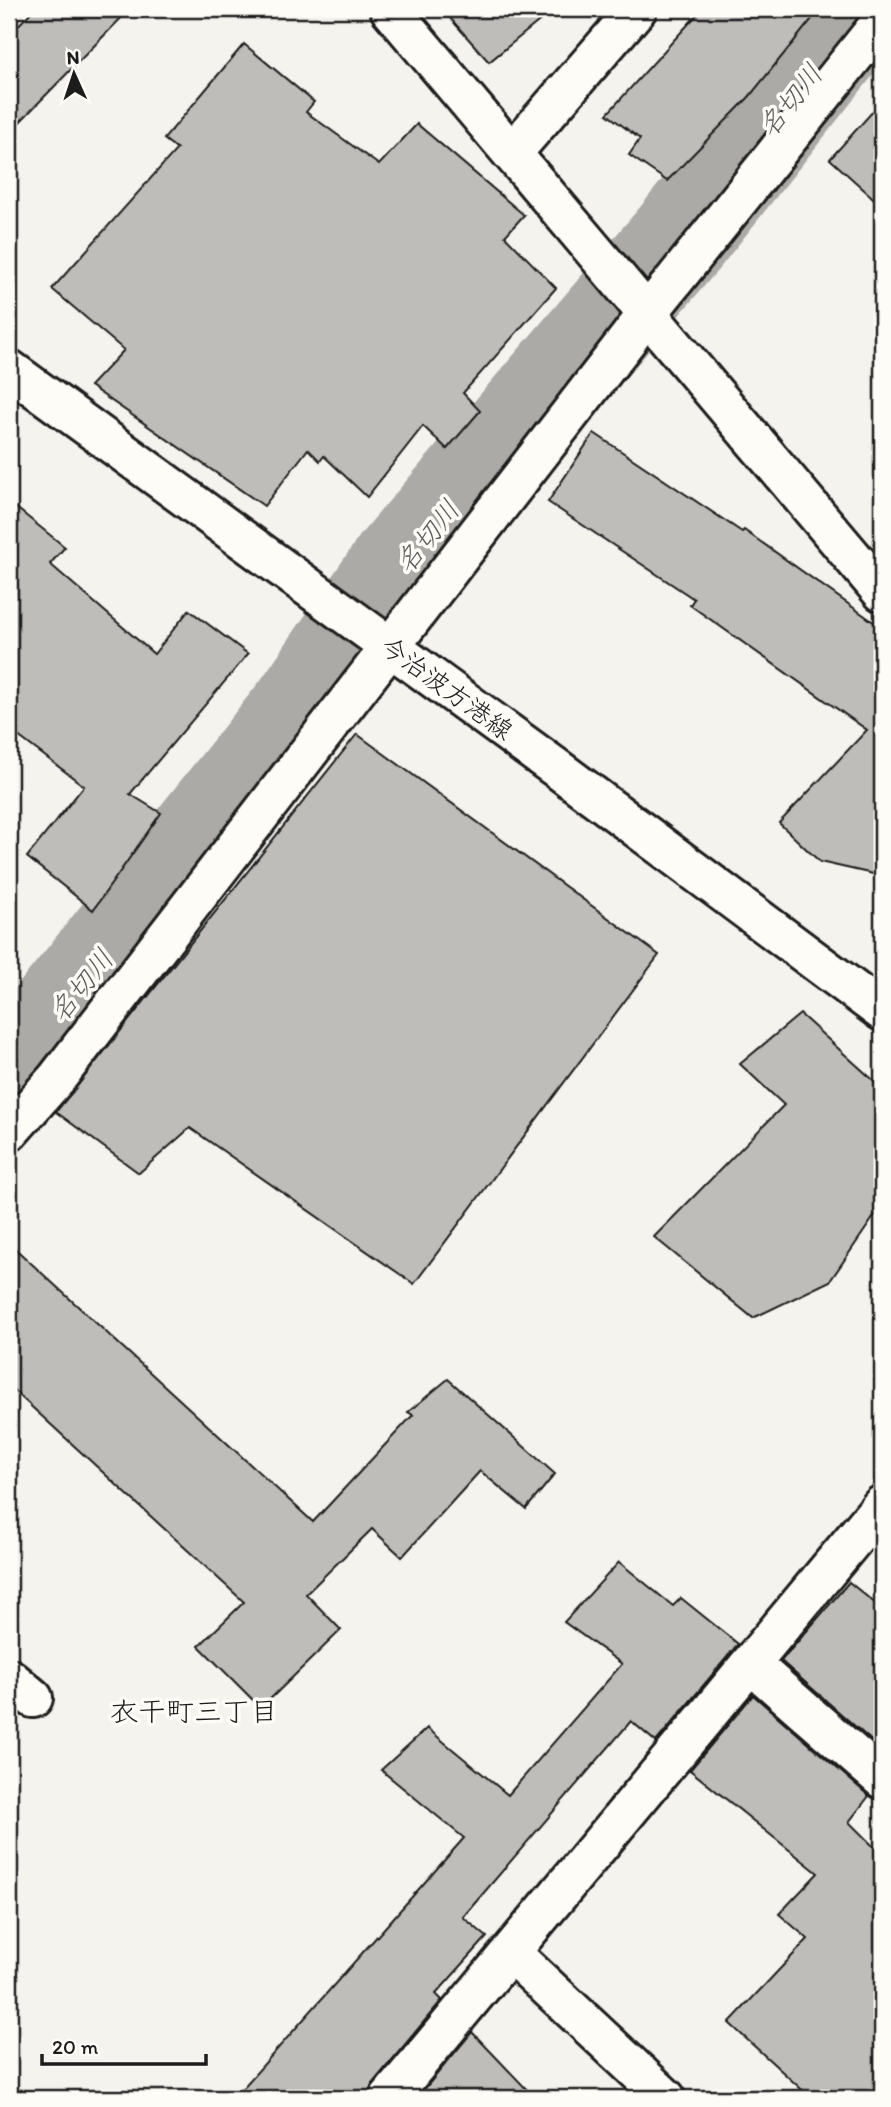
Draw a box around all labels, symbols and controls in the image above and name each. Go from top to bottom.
north arrow [38,38,108,108]
text: N [66,46,80,69]
water label: 名切川 [750,57,830,143]
water label: 名切川 [387,493,467,579]
street label: 今治波方港線 [374,629,520,747]
water label: 名切川 [41,942,121,1028]
district label: 衣干町三丁目 [110,1694,278,1728]
scale bar [42,2023,206,2067]
text: 20 m [52,2034,99,2059]

